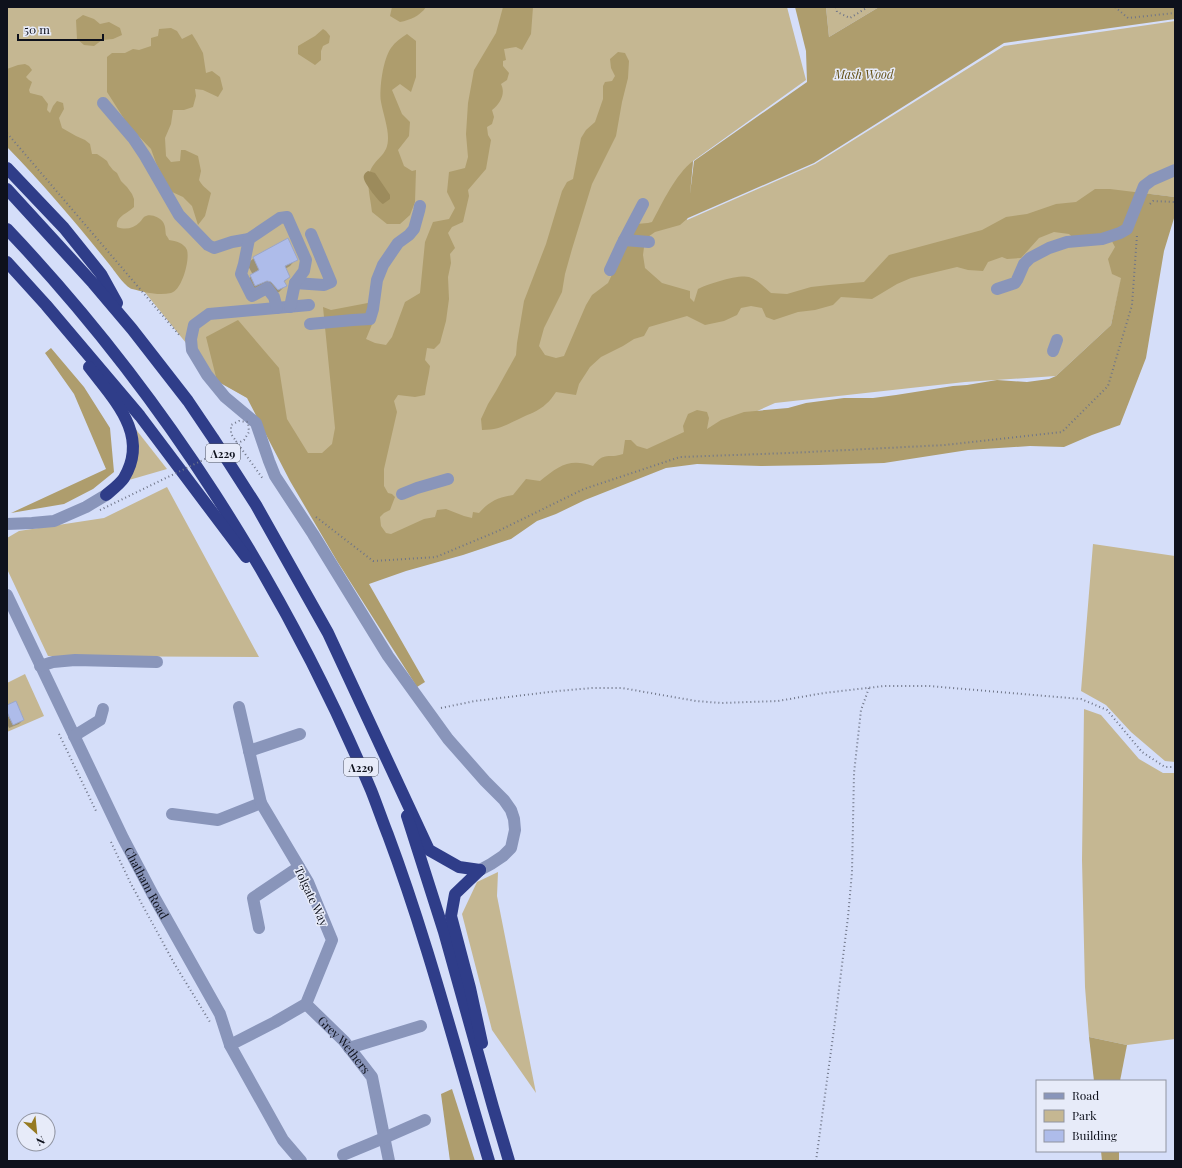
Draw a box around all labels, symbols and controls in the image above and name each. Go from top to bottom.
scale bar [18,16,103,42]
text: 50 m [24,21,50,37]
park label: Mash Wood [834,66,894,82]
road number: A229 [206,444,240,462]
road number: A229 [344,758,378,776]
street label: Chatham Road [121,844,173,922]
street label: Tolgate Way [291,864,333,928]
street label: Grey Wethers [315,1012,374,1077]
legend [1036,1080,1166,1152]
text: Road [1072,1087,1099,1103]
text: Park [1072,1107,1097,1123]
north arrow [16,1112,56,1152]
text: Building [1072,1127,1118,1143]
text: N [34,1133,48,1150]

